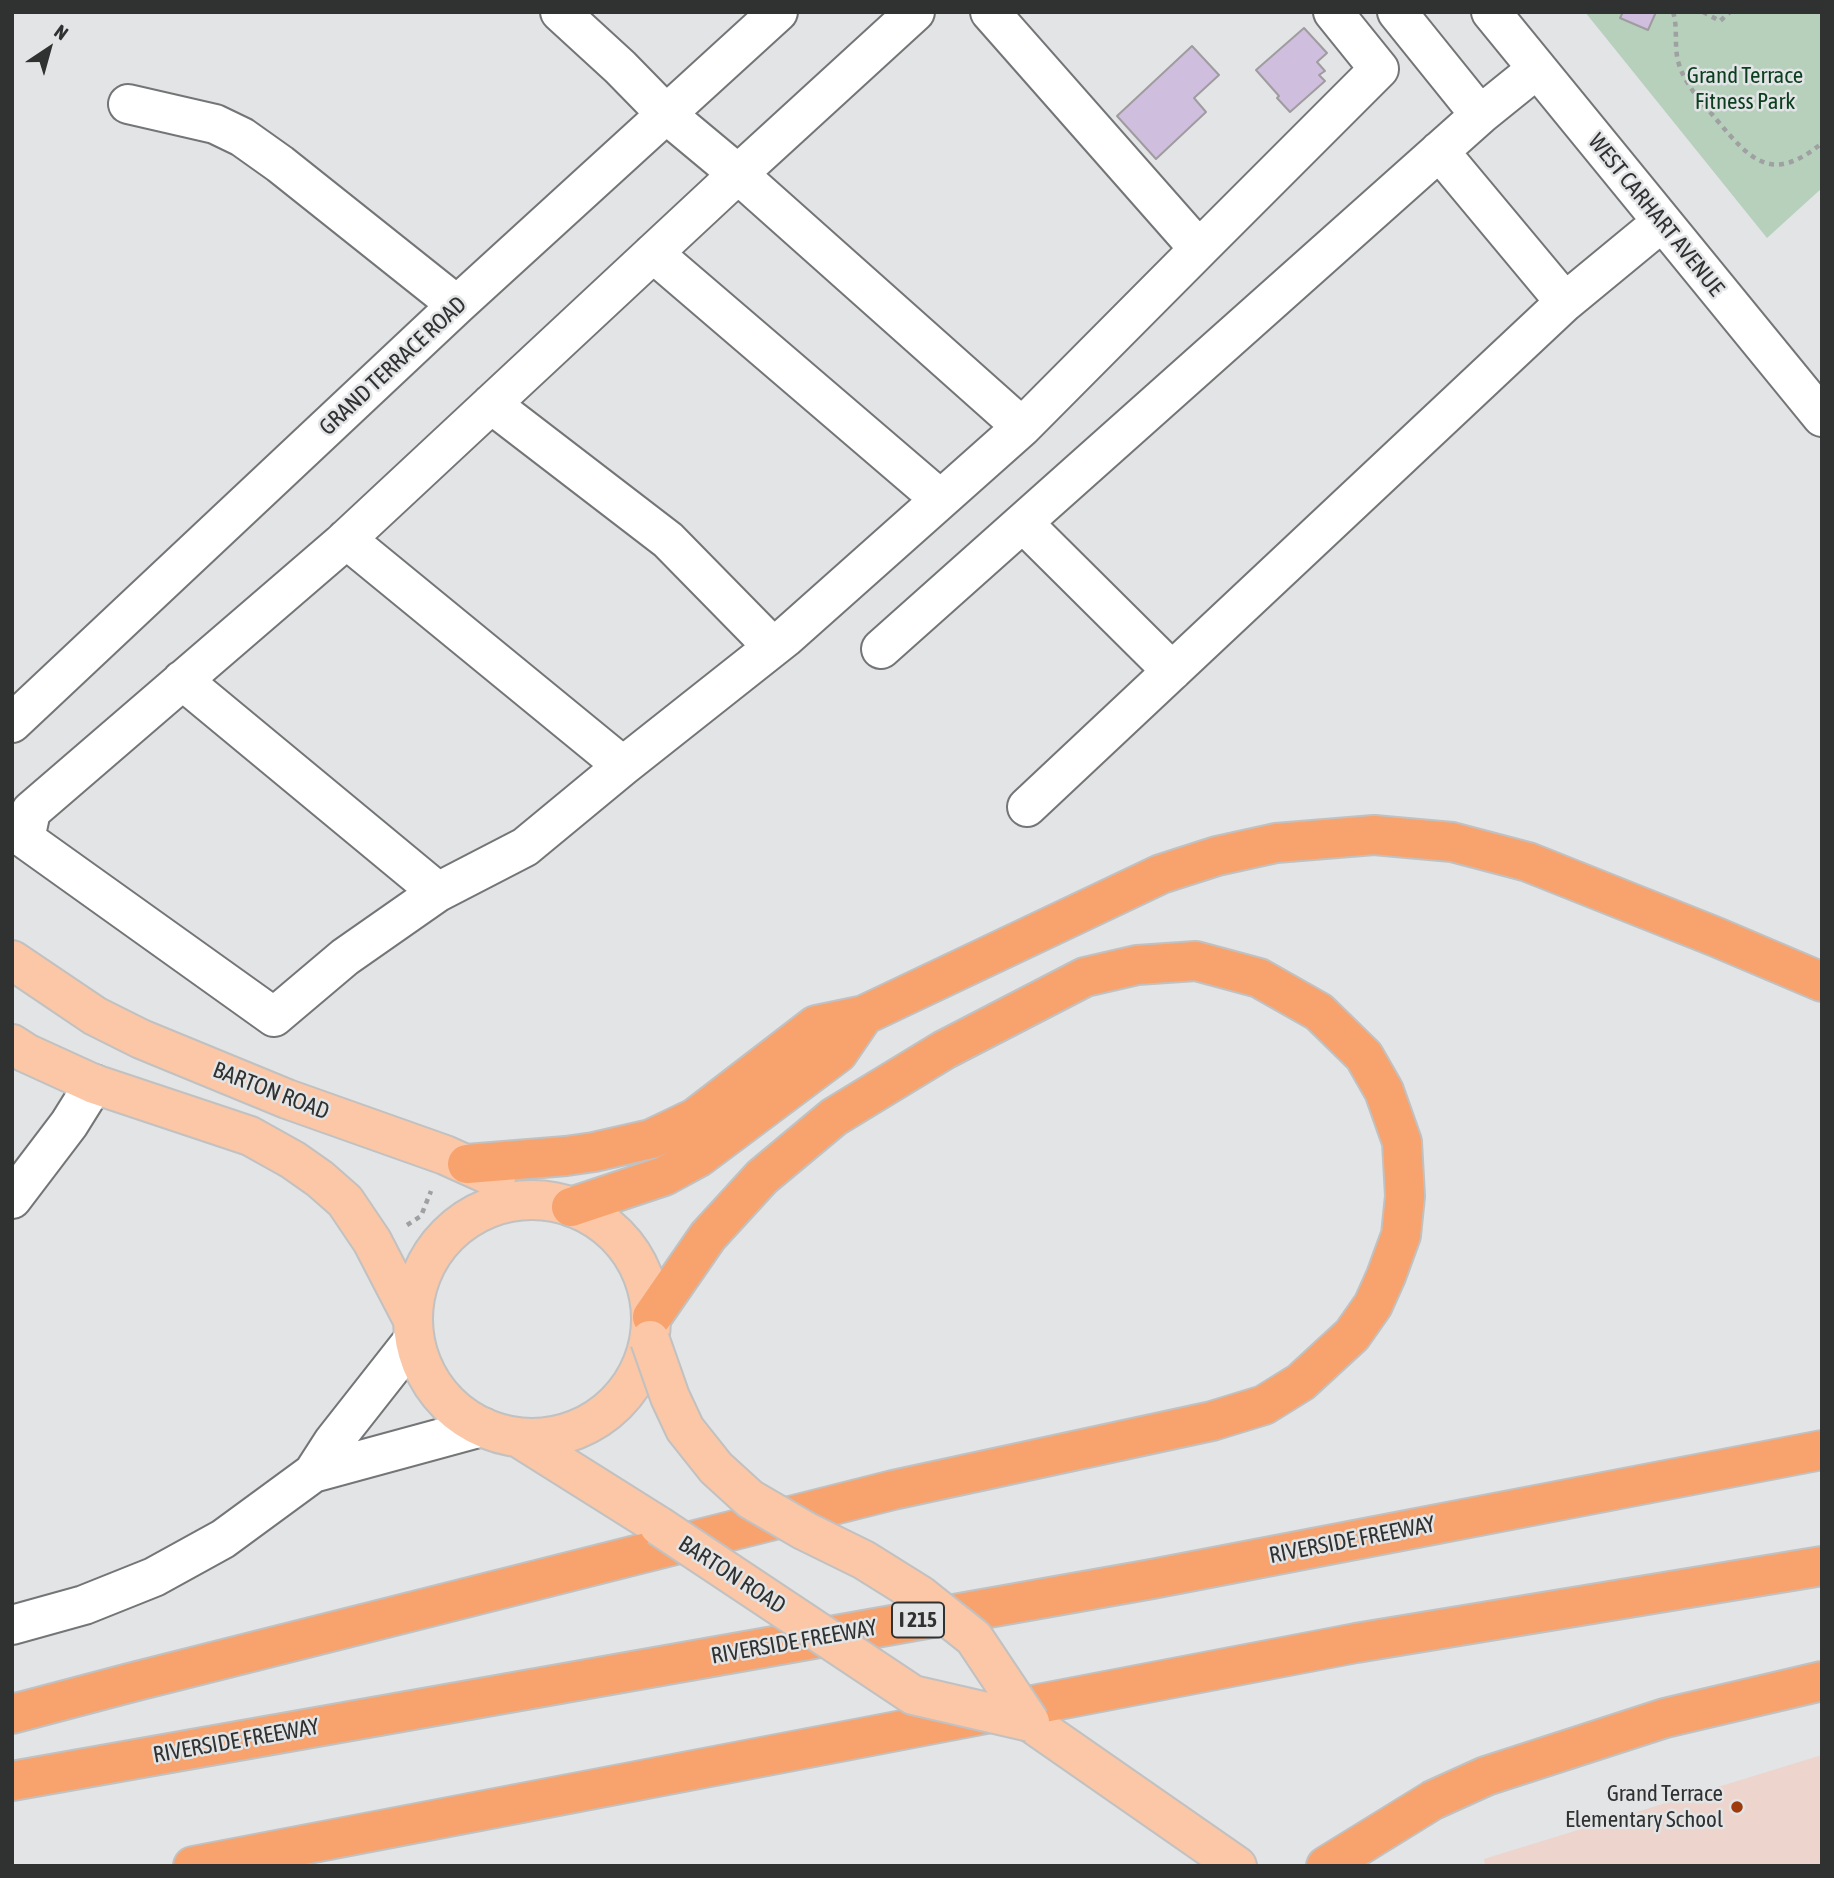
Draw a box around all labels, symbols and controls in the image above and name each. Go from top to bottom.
north arrow [14,14,84,84]
text: N [50,20,72,44]
park label: Grand Terrace Fitness Park [1687,62,1803,116]
street label: WEST CARHART AVENUE [1582,128,1730,302]
street label: GRAND TERRACE ROAD [314,291,472,441]
street label: BARTON ROAD [209,1056,333,1126]
street label: RIVERSIDE FREEWAY [1267,1510,1437,1570]
street label: BARTON ROAD [673,1530,791,1620]
road number: I 215 [892,1602,944,1638]
street label: RIVERSIDE FREEWAY [709,1614,879,1670]
street label: RIVERSIDE FREEWAY [151,1713,321,1769]
place label: Grand Terrace Elementary School [1565,1780,1723,1834]
marker: Grand Terrace Elementary School [1729,1799,1745,1815]

